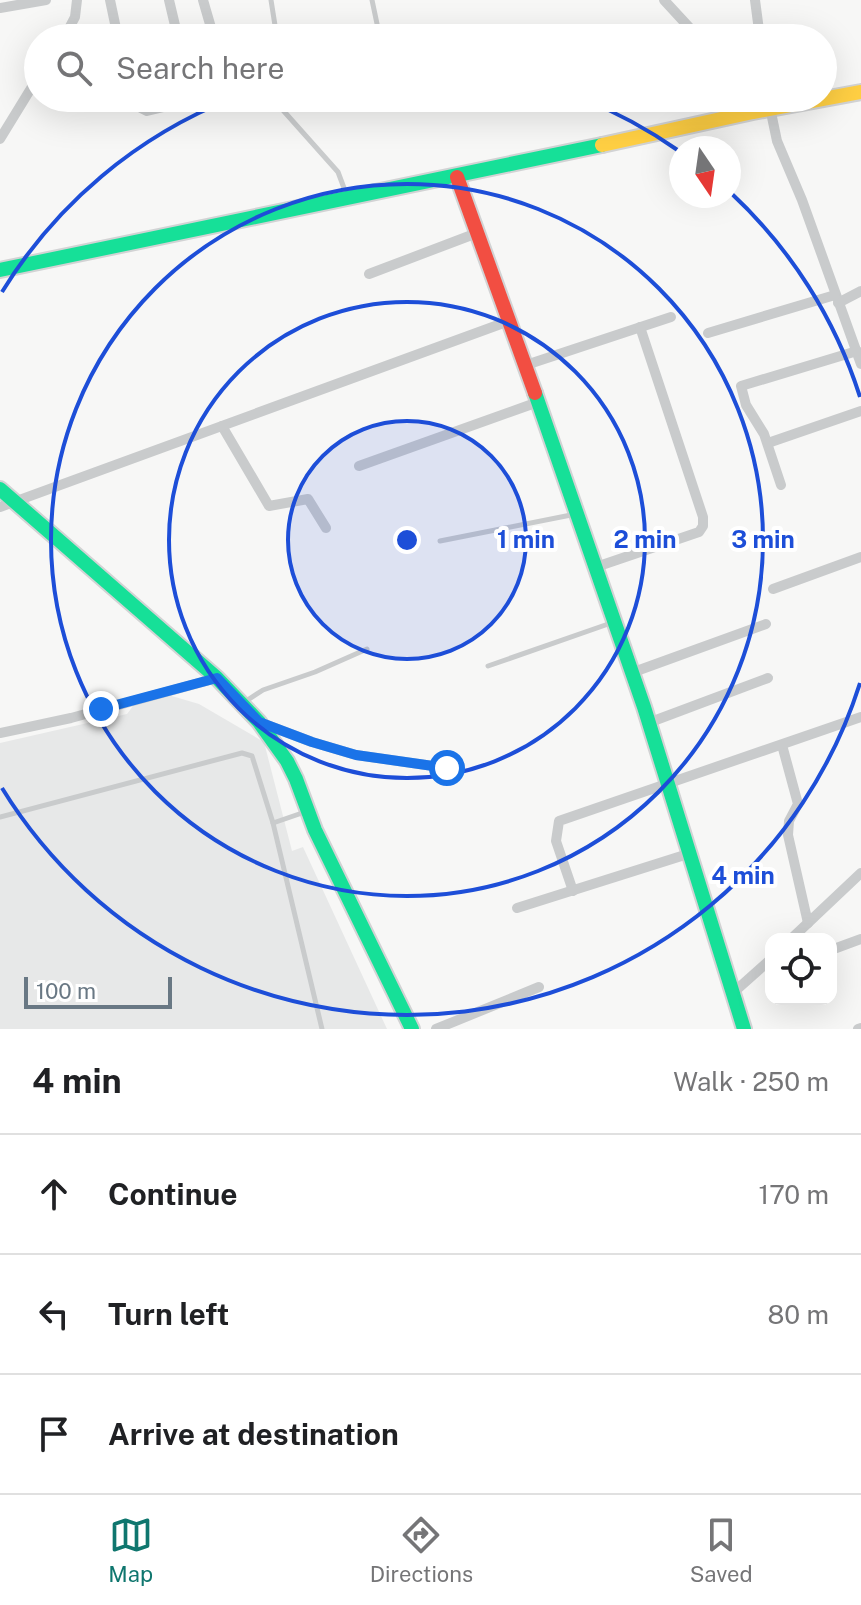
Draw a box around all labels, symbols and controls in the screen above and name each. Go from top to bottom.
search box [24,24,837,112]
icon: search [52,46,96,90]
text: Search here [116,50,284,86]
north arrow [669,136,741,208]
text: 1 min [497,525,555,553]
text: 2 min [614,525,676,553]
text: 3 min [731,525,795,553]
centre of rings [393,526,421,554]
route end [83,691,119,727]
route start [429,750,465,786]
text: 4 min [711,861,775,889]
map controls [765,933,837,1005]
button: locate [765,933,837,1005]
scale bar [24,973,172,1009]
text: 100 m [36,978,96,1004]
text: 4 min [32,1061,122,1101]
text: Walk · 250 m [673,1066,829,1097]
icon: ahead [32,1172,76,1216]
text: Continue [108,1176,238,1212]
text: 170 m [759,1179,829,1210]
icon: left [32,1292,76,1336]
text: Turn left [108,1296,229,1332]
text: 80 m [768,1299,829,1330]
icon: arrive [32,1412,76,1456]
text: Arrive at destination [108,1416,399,1452]
tab: Map [108,1513,153,1587]
tab: Directions [370,1513,473,1587]
tab: Saved [690,1513,753,1587]

